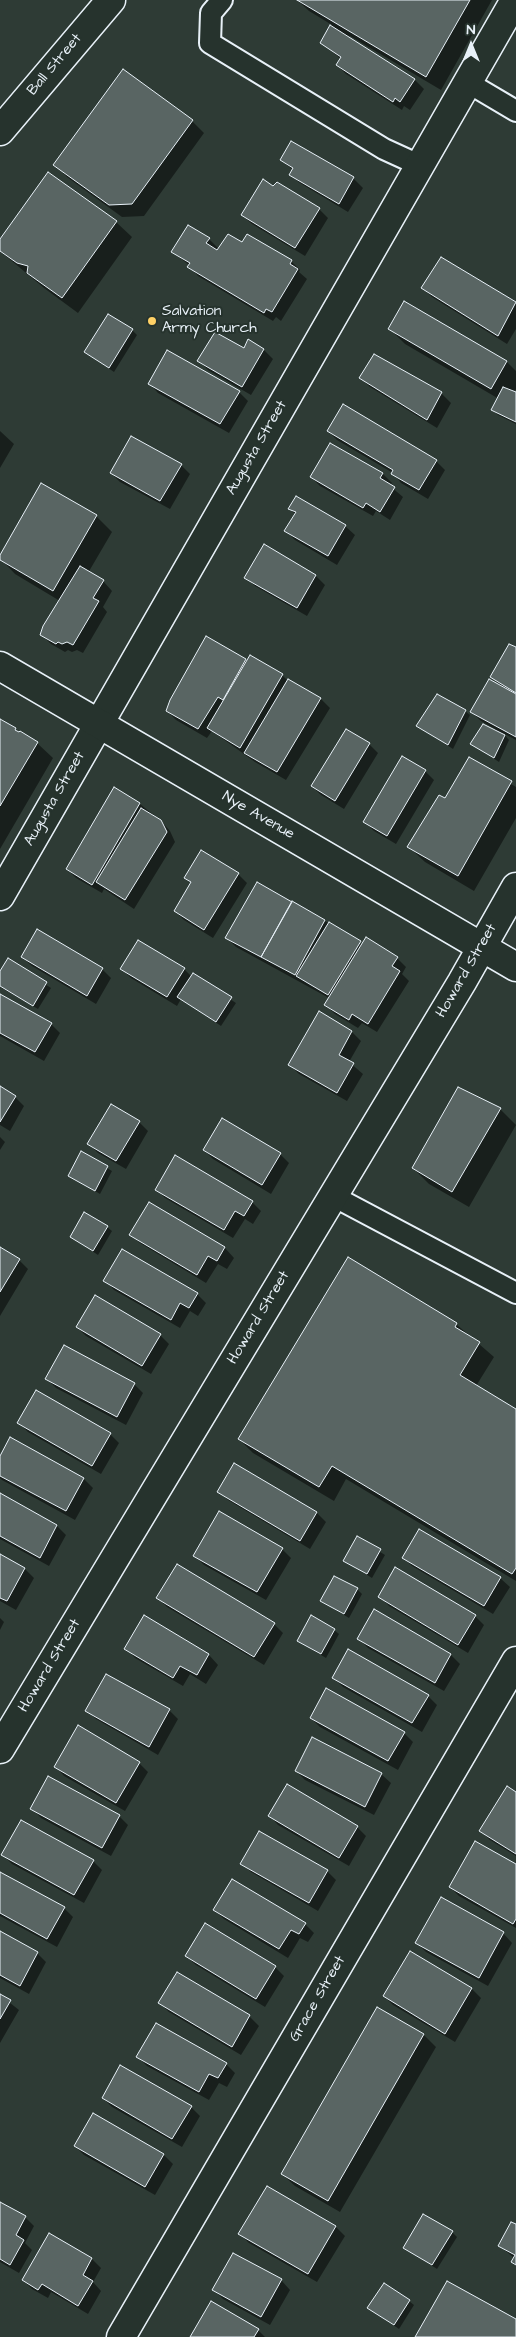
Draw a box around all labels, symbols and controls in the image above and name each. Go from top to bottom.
north arrow [446,20,496,70]
text: N [467,20,475,40]
street label: Ball Street [24,30,86,100]
place label: Salvation Army Church [162,303,257,338]
marker: Salvation Army Church [146,315,158,327]
street label: Augusta Street [223,398,291,498]
street label: Augusta Street [21,749,89,849]
street label: Nye Avenue [219,788,297,844]
street label: Howard Street [433,921,501,1021]
street label: Howard Street [224,1268,294,1368]
street label: Howard Street [15,1616,85,1716]
street label: Grace Street [286,1953,350,2045]

